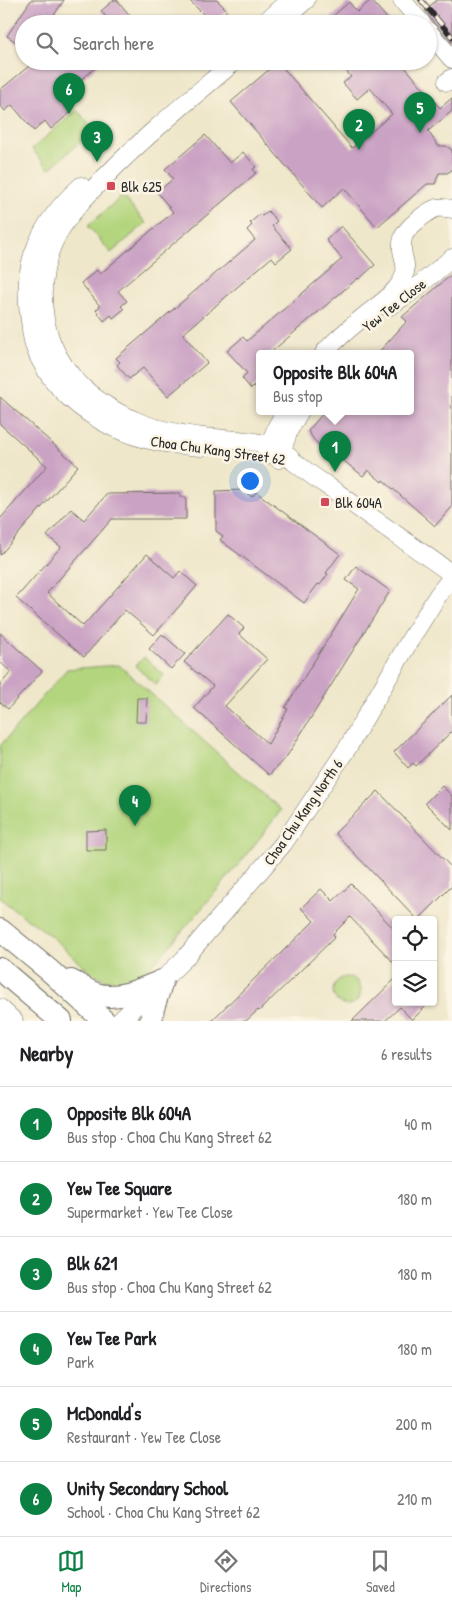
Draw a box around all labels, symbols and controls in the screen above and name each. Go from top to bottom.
search box [15,15,437,70]
icon: search [33,29,61,57]
text: Search here [73,30,154,56]
pin: 6 [53,73,85,114]
pin: 5 [404,92,436,133]
pin: 2 [343,109,375,150]
pin: 3 [81,121,113,162]
place label: Blk 625 [121,176,162,197]
marker: Blk 625 [105,180,117,192]
street label: Yew Tee Close [358,273,430,336]
popup [256,350,414,415]
text: Opposite Blk 604A [273,359,397,385]
text: Bus stop [273,385,322,407]
street label: Choa Chu Kang Street 62 [149,430,287,470]
pin: 1 [319,431,351,472]
your location [237,468,263,494]
place label: Blk 604A [335,492,383,513]
marker: Blk 604A [319,496,331,508]
street label: Choa Chu Kang North 6 [258,755,348,869]
pin: 4 [119,785,151,826]
map controls [392,916,437,1006]
button: locate [392,916,437,961]
button: layers [392,961,437,1006]
text: Nearby [20,1039,73,1068]
text: 6 results [381,1043,432,1065]
text: Opposite Blk 604A [67,1100,191,1126]
text: 1 [33,1113,39,1135]
text: 40 m [404,1113,432,1135]
text: Bus stop · Choa Chu Kang Street 62 [67,1126,272,1148]
text: Yew Tee Square [67,1175,172,1201]
text: 2 [32,1188,40,1210]
text: 180 m [398,1188,432,1210]
text: Supermarket · Yew Tee Close [67,1201,233,1223]
text: Blk 621 [67,1250,117,1276]
text: 3 [32,1263,40,1285]
text: 180 m [398,1263,432,1285]
text: Bus stop · Choa Chu Kang Street 62 [67,1276,272,1298]
text: Yew Tee Park [67,1325,156,1351]
text: 4 [33,1338,39,1360]
text: 180 m [398,1338,432,1360]
text: Park [67,1351,94,1373]
text: McDonald's [67,1400,141,1426]
text: 5 [33,1413,39,1435]
text: 200 m [396,1413,432,1435]
text: Restaurant · Yew Tee Close [67,1426,221,1448]
text: Unity Secondary School [67,1475,228,1501]
text: 6 [33,1488,39,1510]
text: 210 m [397,1488,432,1510]
text: School · Choa Chu Kang Street 62 [67,1501,260,1523]
tab: Map [57,1547,85,1596]
tab: Directions [200,1547,251,1596]
tab: Saved [366,1547,395,1596]

